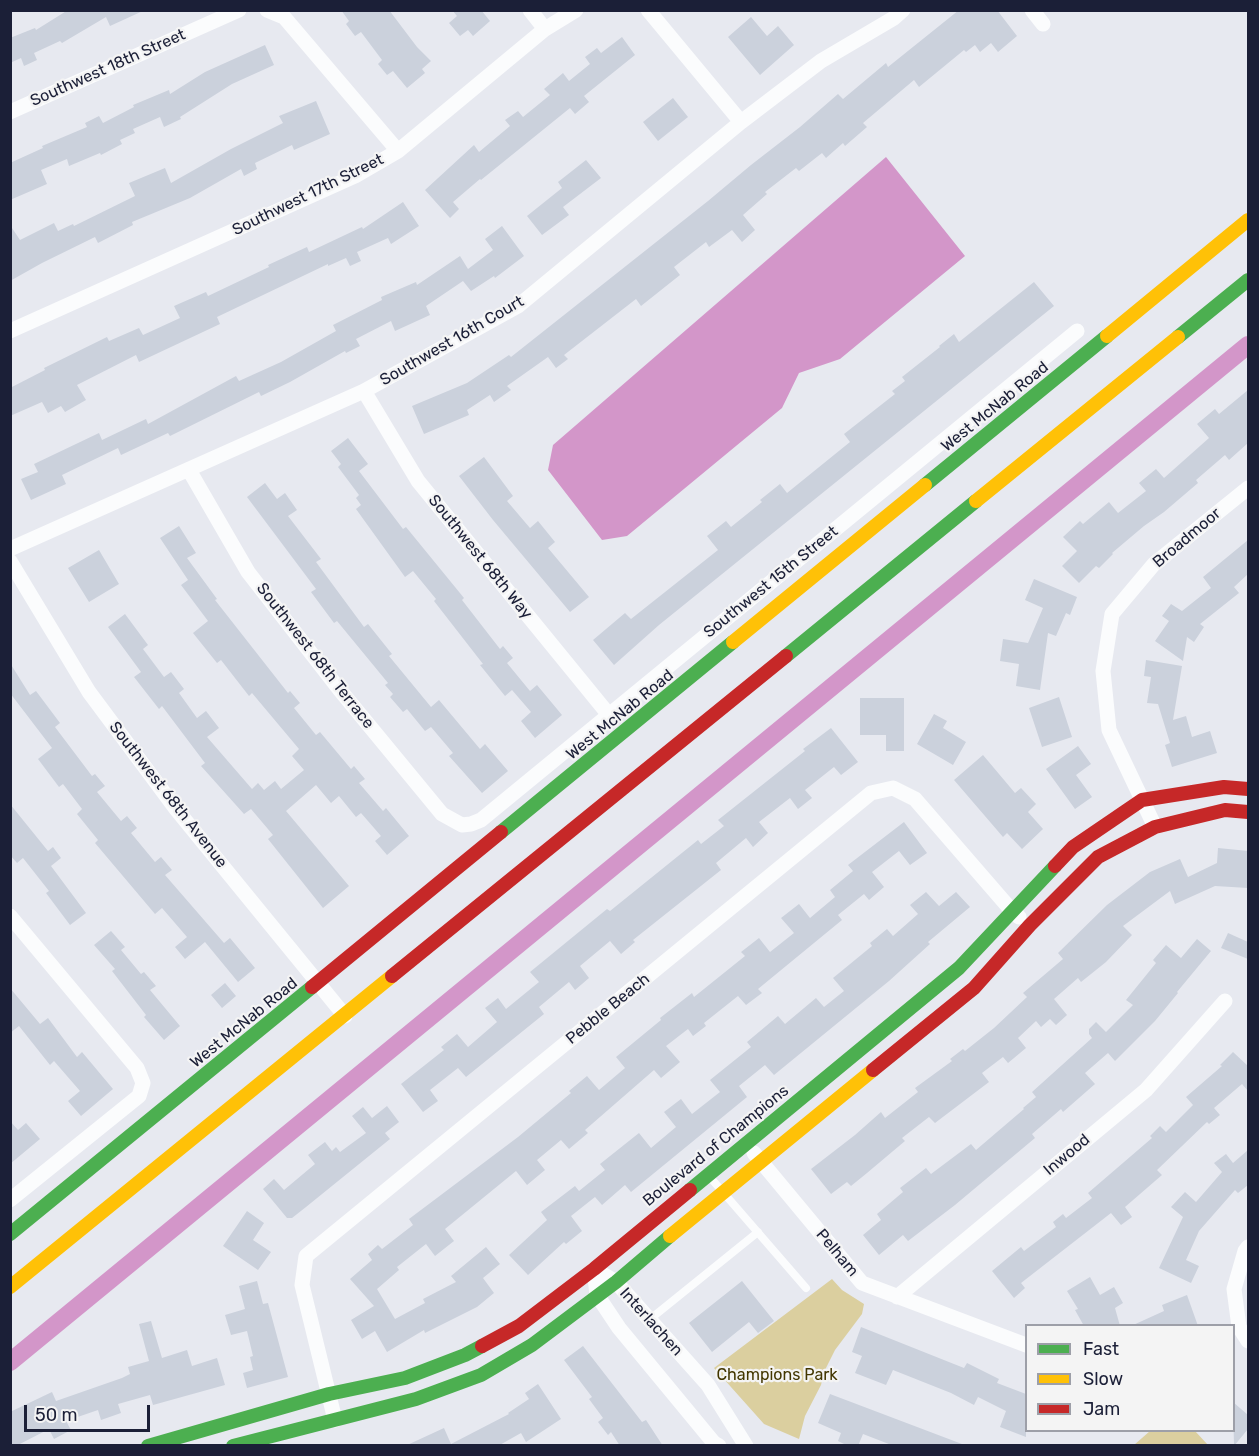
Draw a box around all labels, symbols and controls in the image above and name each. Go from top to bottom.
street label: Southwest 18th Street [27,25,189,111]
street label: Southwest 17th Street [229,150,387,240]
street label: Southwest 16th Court [377,292,527,390]
street label: West McNab Road [937,358,1053,456]
street label: Southwest 68th Way [424,491,536,623]
street label: Broadmoor [1149,504,1225,572]
street label: Southwest 15th Street [700,522,842,642]
street label: Southwest 68th Terrace [252,579,378,733]
street label: West McNab Road [562,666,678,764]
street label: Southwest 68th Avenue [105,718,231,872]
street label: Pebble Beach [562,969,654,1049]
street label: West McNab Road [186,974,302,1072]
street label: Boulevard of Champions [639,1081,793,1211]
street label: Inwood [1040,1130,1094,1180]
street label: Pelham [812,1225,862,1281]
street label: Interlachen [615,1284,687,1360]
legend [1025,1324,1235,1432]
text: Fast [1083,1338,1119,1360]
park label: Champions Park [716,1365,838,1385]
text: Slow [1083,1368,1123,1390]
scale bar [27,1393,153,1431]
text: Jam [1083,1398,1120,1420]
text: 50 m [35,1404,78,1426]

